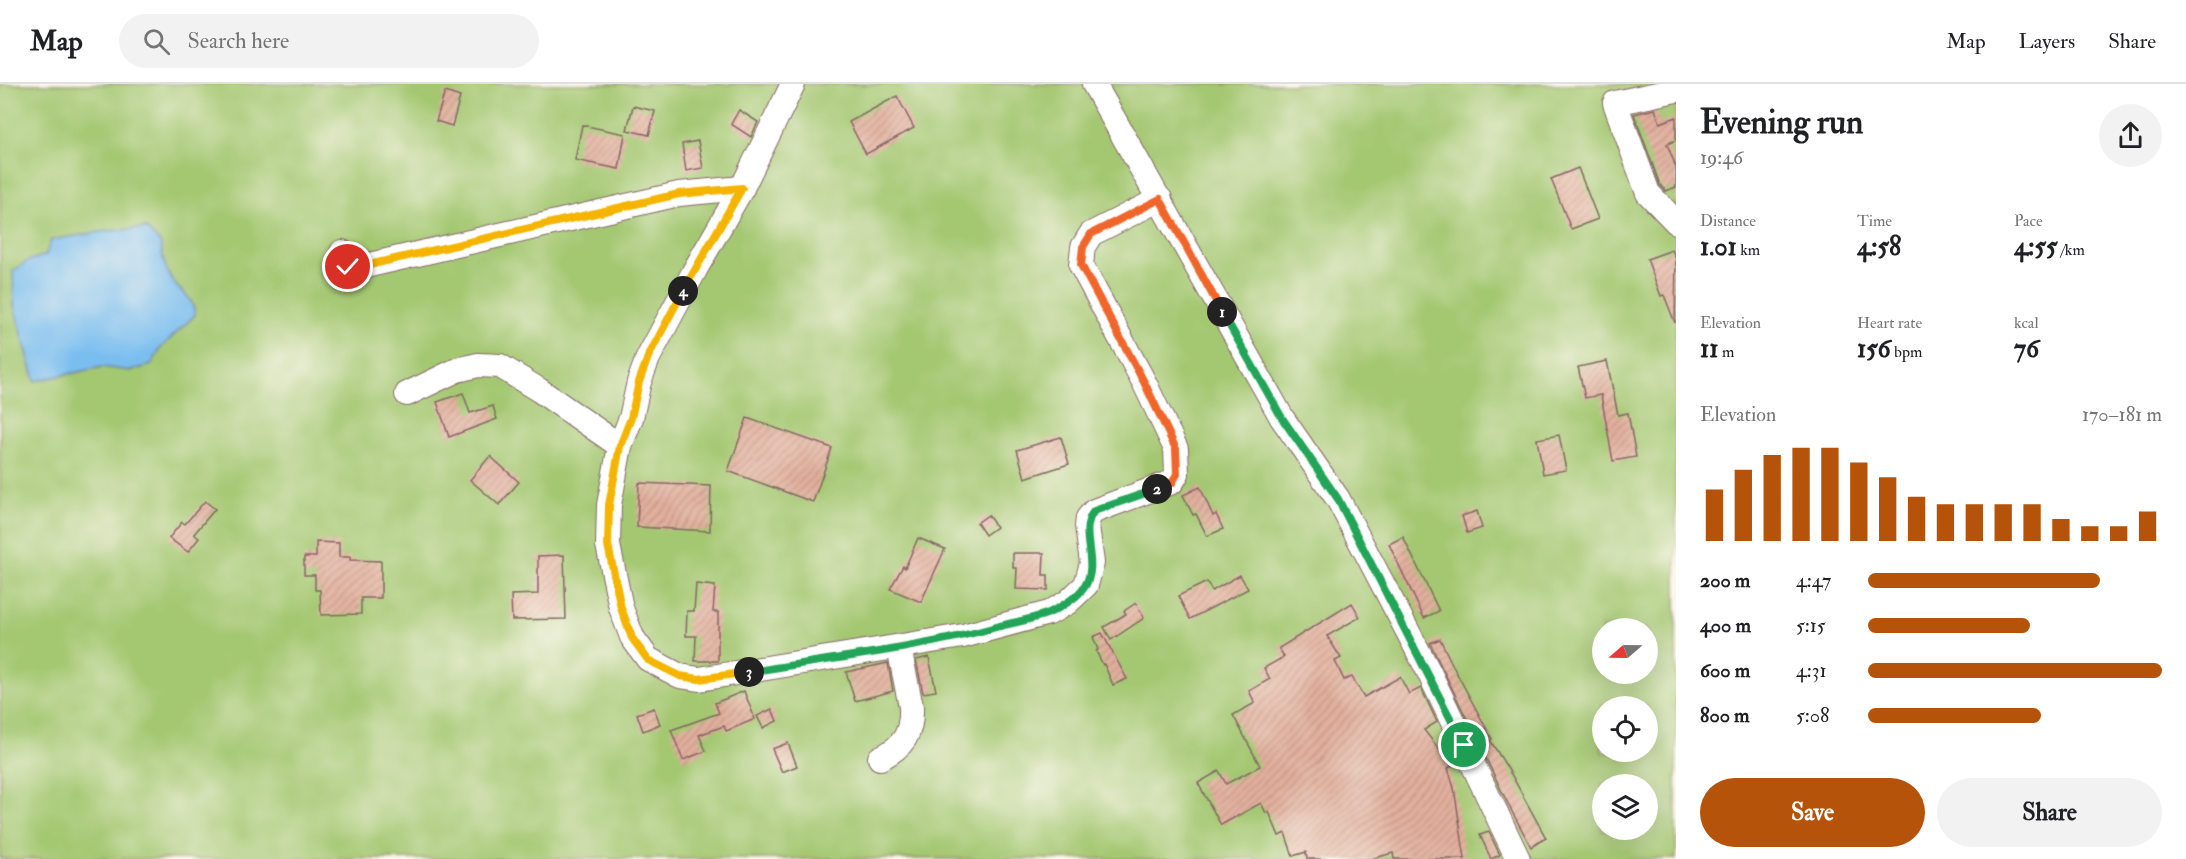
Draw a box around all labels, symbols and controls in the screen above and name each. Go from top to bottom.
search box [119,14,539,68]
text: Map [30,24,83,59]
icon: search [140,25,173,58]
text: Search here [188,27,289,55]
text: Map [1946,28,1986,55]
text: Layers [2019,28,2075,55]
text: Share [2108,28,2156,55]
text: Evening run [1700,102,1863,143]
button: share [2099,104,2162,167]
text: 19:46 [1700,145,1743,170]
text: Distance [1700,211,1756,231]
text: Time [1857,211,1892,231]
text: Pace [2014,211,2043,231]
text: 1.01 [1700,231,1737,263]
text: 4:58 [1857,231,1901,263]
text: 4:55 [2014,231,2057,263]
text: km [1737,240,1760,260]
text: /km [2057,240,2085,260]
pin [322,241,373,292]
icon: check [331,250,364,283]
pin: 4 [668,276,698,306]
text: 4 [679,281,687,301]
pin: 1 [1207,297,1237,327]
text: 1 [1219,302,1225,322]
text: Elevation [1700,313,1761,333]
text: Heart rate [1857,313,1922,333]
text: kcal [2014,313,2039,333]
text: 11 [1700,333,1719,365]
text: 156 [1857,333,1891,365]
text: 76 [2014,333,2039,365]
text: m [1719,342,1734,362]
text: bpm [1891,342,1922,362]
text: Elevation [1700,402,1776,427]
text: 170–181 m [2082,402,2162,427]
pin: 2 [1142,474,1172,504]
text: 2 [1153,479,1161,499]
text: 200 m [1700,568,1750,593]
text: 4:47 [1796,568,1831,593]
text: 400 m [1700,613,1751,638]
text: 5:15 [1796,613,1826,638]
north arrow [1592,618,1658,684]
map controls [1592,618,1658,840]
pin: 3 [734,657,764,687]
text: 600 m [1700,658,1750,683]
text: 4:31 [1796,658,1827,683]
text: 3 [746,662,752,682]
button: locate [1592,696,1658,762]
text: 800 m [1700,703,1750,728]
text: 5:08 [1796,703,1829,728]
pin [1438,719,1489,770]
icon: arrive [1447,728,1480,761]
button: layers [1592,774,1658,840]
button: Save [1700,778,1925,847]
button: Share [1937,778,2162,847]

